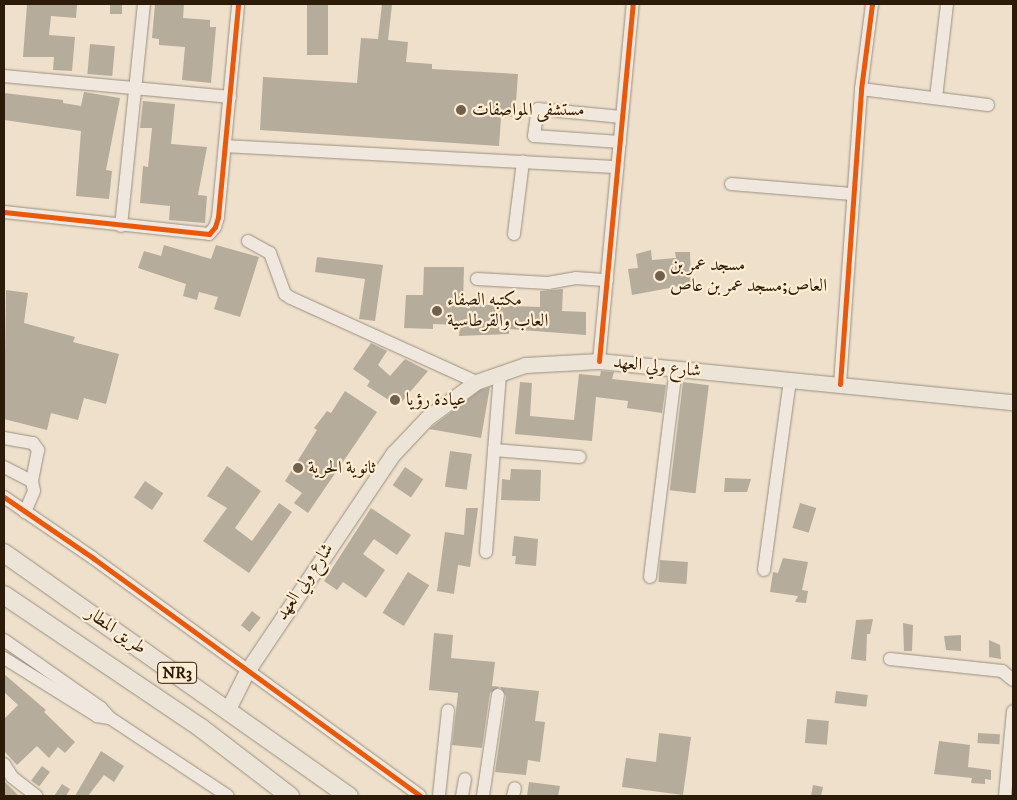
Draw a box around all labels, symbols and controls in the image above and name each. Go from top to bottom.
place label: مستشفى المواصفات [472,99,585,121]
marker: مستشفى المواصفات [454,103,468,117]
place label: مسجد عمر بن العاص;مسجد عمر بن عاص [670,255,827,298]
marker: مسجد عمر بن العاص;مسجد عمر بن عاص [654,270,666,282]
place label: مكتبه الصفاء العاب والقرطاسية [447,290,548,332]
marker: مكتبه الصفاء العاب والقرطاسية [431,305,443,317]
street label: شارع ولي العهد [612,352,702,382]
place label: عيادة رؤيا [406,389,466,411]
marker: عيادة رؤيا [388,393,402,407]
place label: ثانوية الحرية [308,457,375,479]
marker: ثانوية الحرية [292,462,304,474]
street label: شارع ولي العهد [271,539,339,625]
street label: طريق المطار [82,603,150,659]
road number: NR3 [157,660,197,686]

